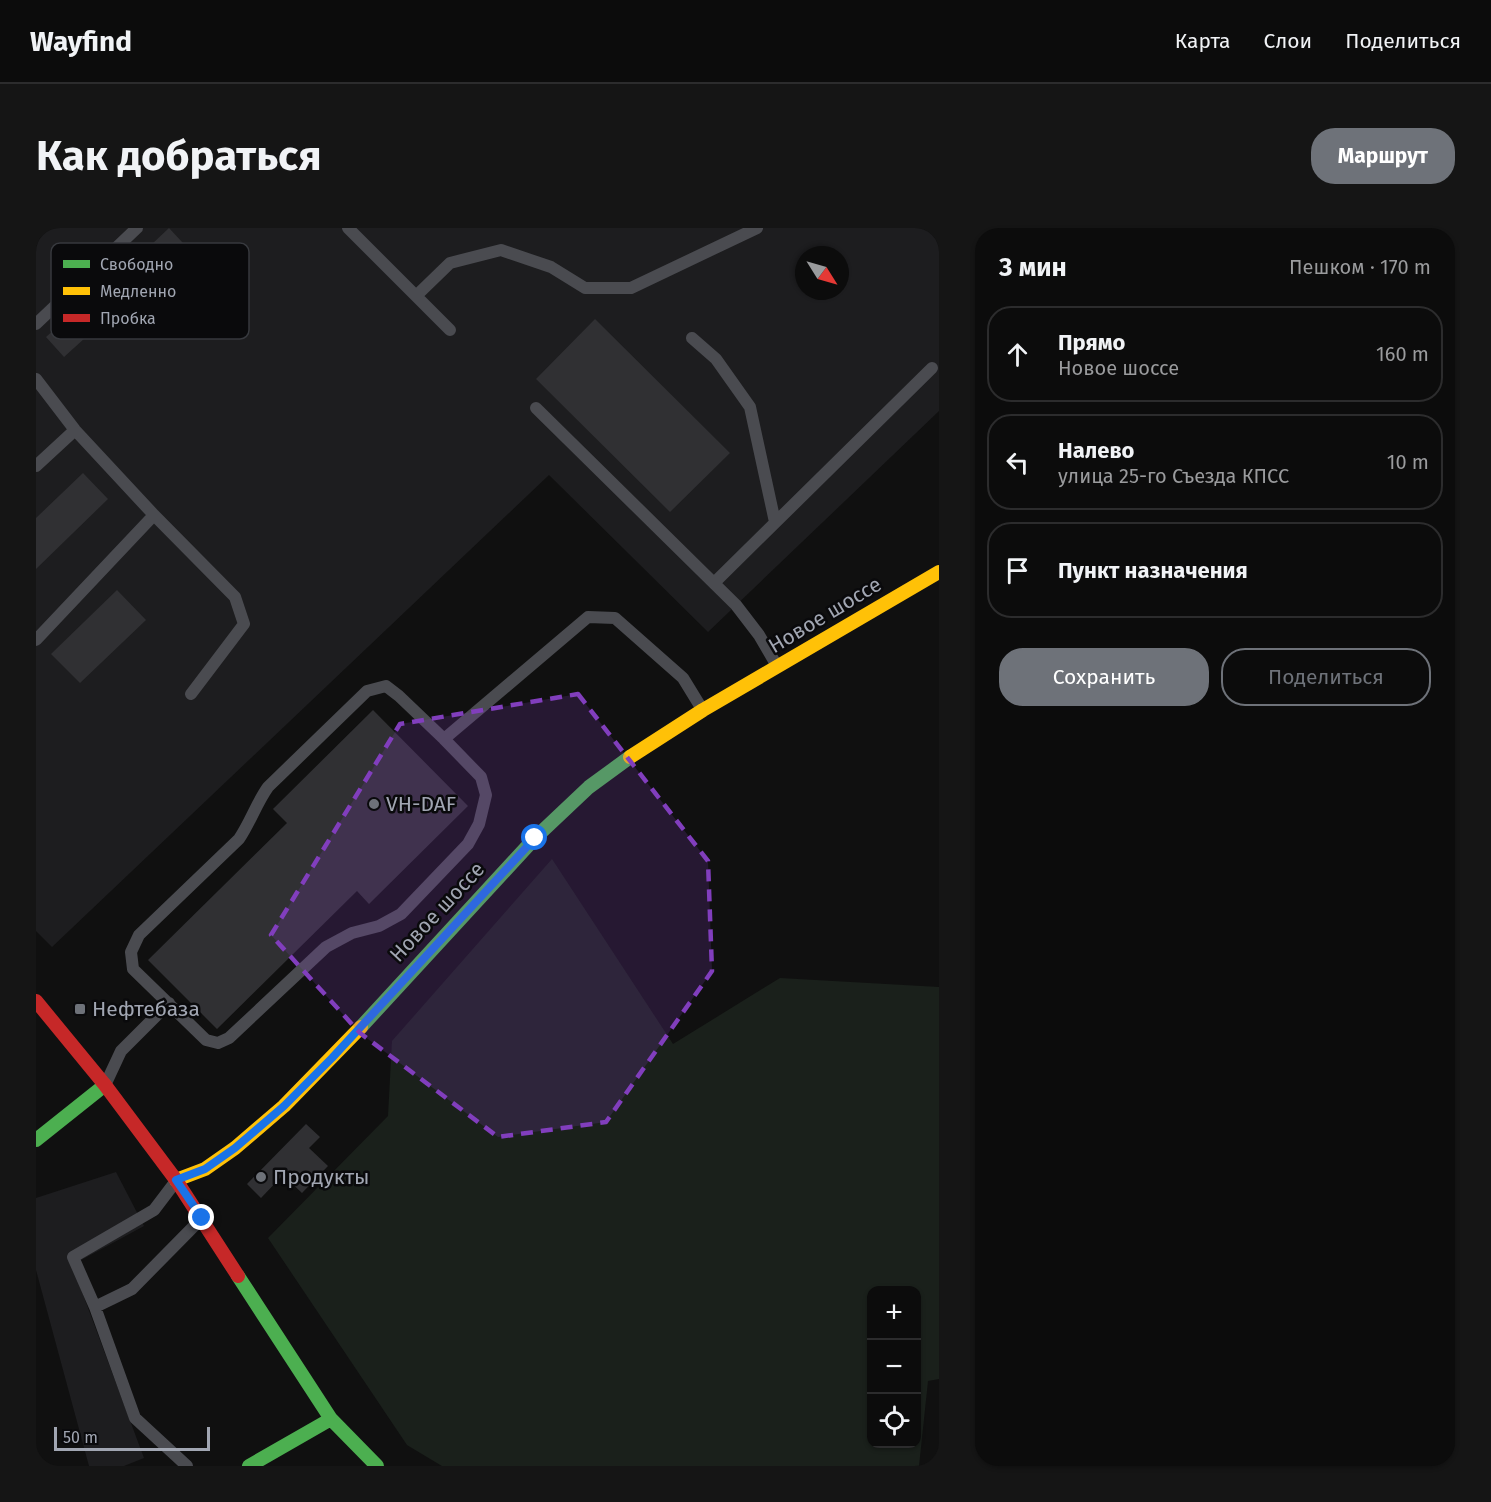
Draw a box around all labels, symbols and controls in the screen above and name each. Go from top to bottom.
text: Wayfind [30,25,132,58]
text: Карта [1175,28,1231,54]
text: Слои [1264,28,1312,54]
text: Поделиться [1345,28,1461,54]
button: Маршрут [1311,128,1455,184]
text: Как добраться [36,131,322,181]
legend [51,243,249,339]
north arrow [795,246,849,300]
text: 3 мин [999,252,1067,283]
text: Свободно [100,255,173,274]
text: Пешком · 170 m [1289,255,1431,279]
text: Медленно [100,282,176,301]
text: Пробка [100,309,156,328]
text: Прямо [1058,329,1125,356]
icon: ahead [1001,338,1034,371]
text: 160 m [1376,342,1429,366]
text: Новое шоссе [1058,356,1179,380]
text: Налево [1058,437,1134,464]
icon: left [1001,446,1034,479]
text: 10 m [1387,450,1429,474]
text: улица 25-го Съезда КПСС [1058,464,1289,488]
icon: arrive [1001,554,1034,587]
text: Пункт назначения [1058,557,1248,584]
street label: Новое шоссе [764,571,886,659]
button: Сохранить [999,648,1209,706]
button: Поделиться [1221,648,1431,706]
place label: VH-DAF [386,791,456,817]
marker: VH-DAF [367,797,381,811]
route start [521,824,547,850]
street label: Новое шоссе [384,857,490,967]
place label: Нефтебаза [92,996,200,1022]
marker: Нефтебаза [73,1002,87,1016]
place label: Продукты [273,1164,370,1190]
marker: Продукты [254,1170,268,1184]
route end [188,1204,214,1230]
map controls [867,1286,921,1448]
button: + [867,1286,921,1340]
button: − [867,1340,921,1394]
button: locate [867,1394,921,1448]
scale bar [54,1424,210,1452]
text: 50 m [63,1428,98,1447]

